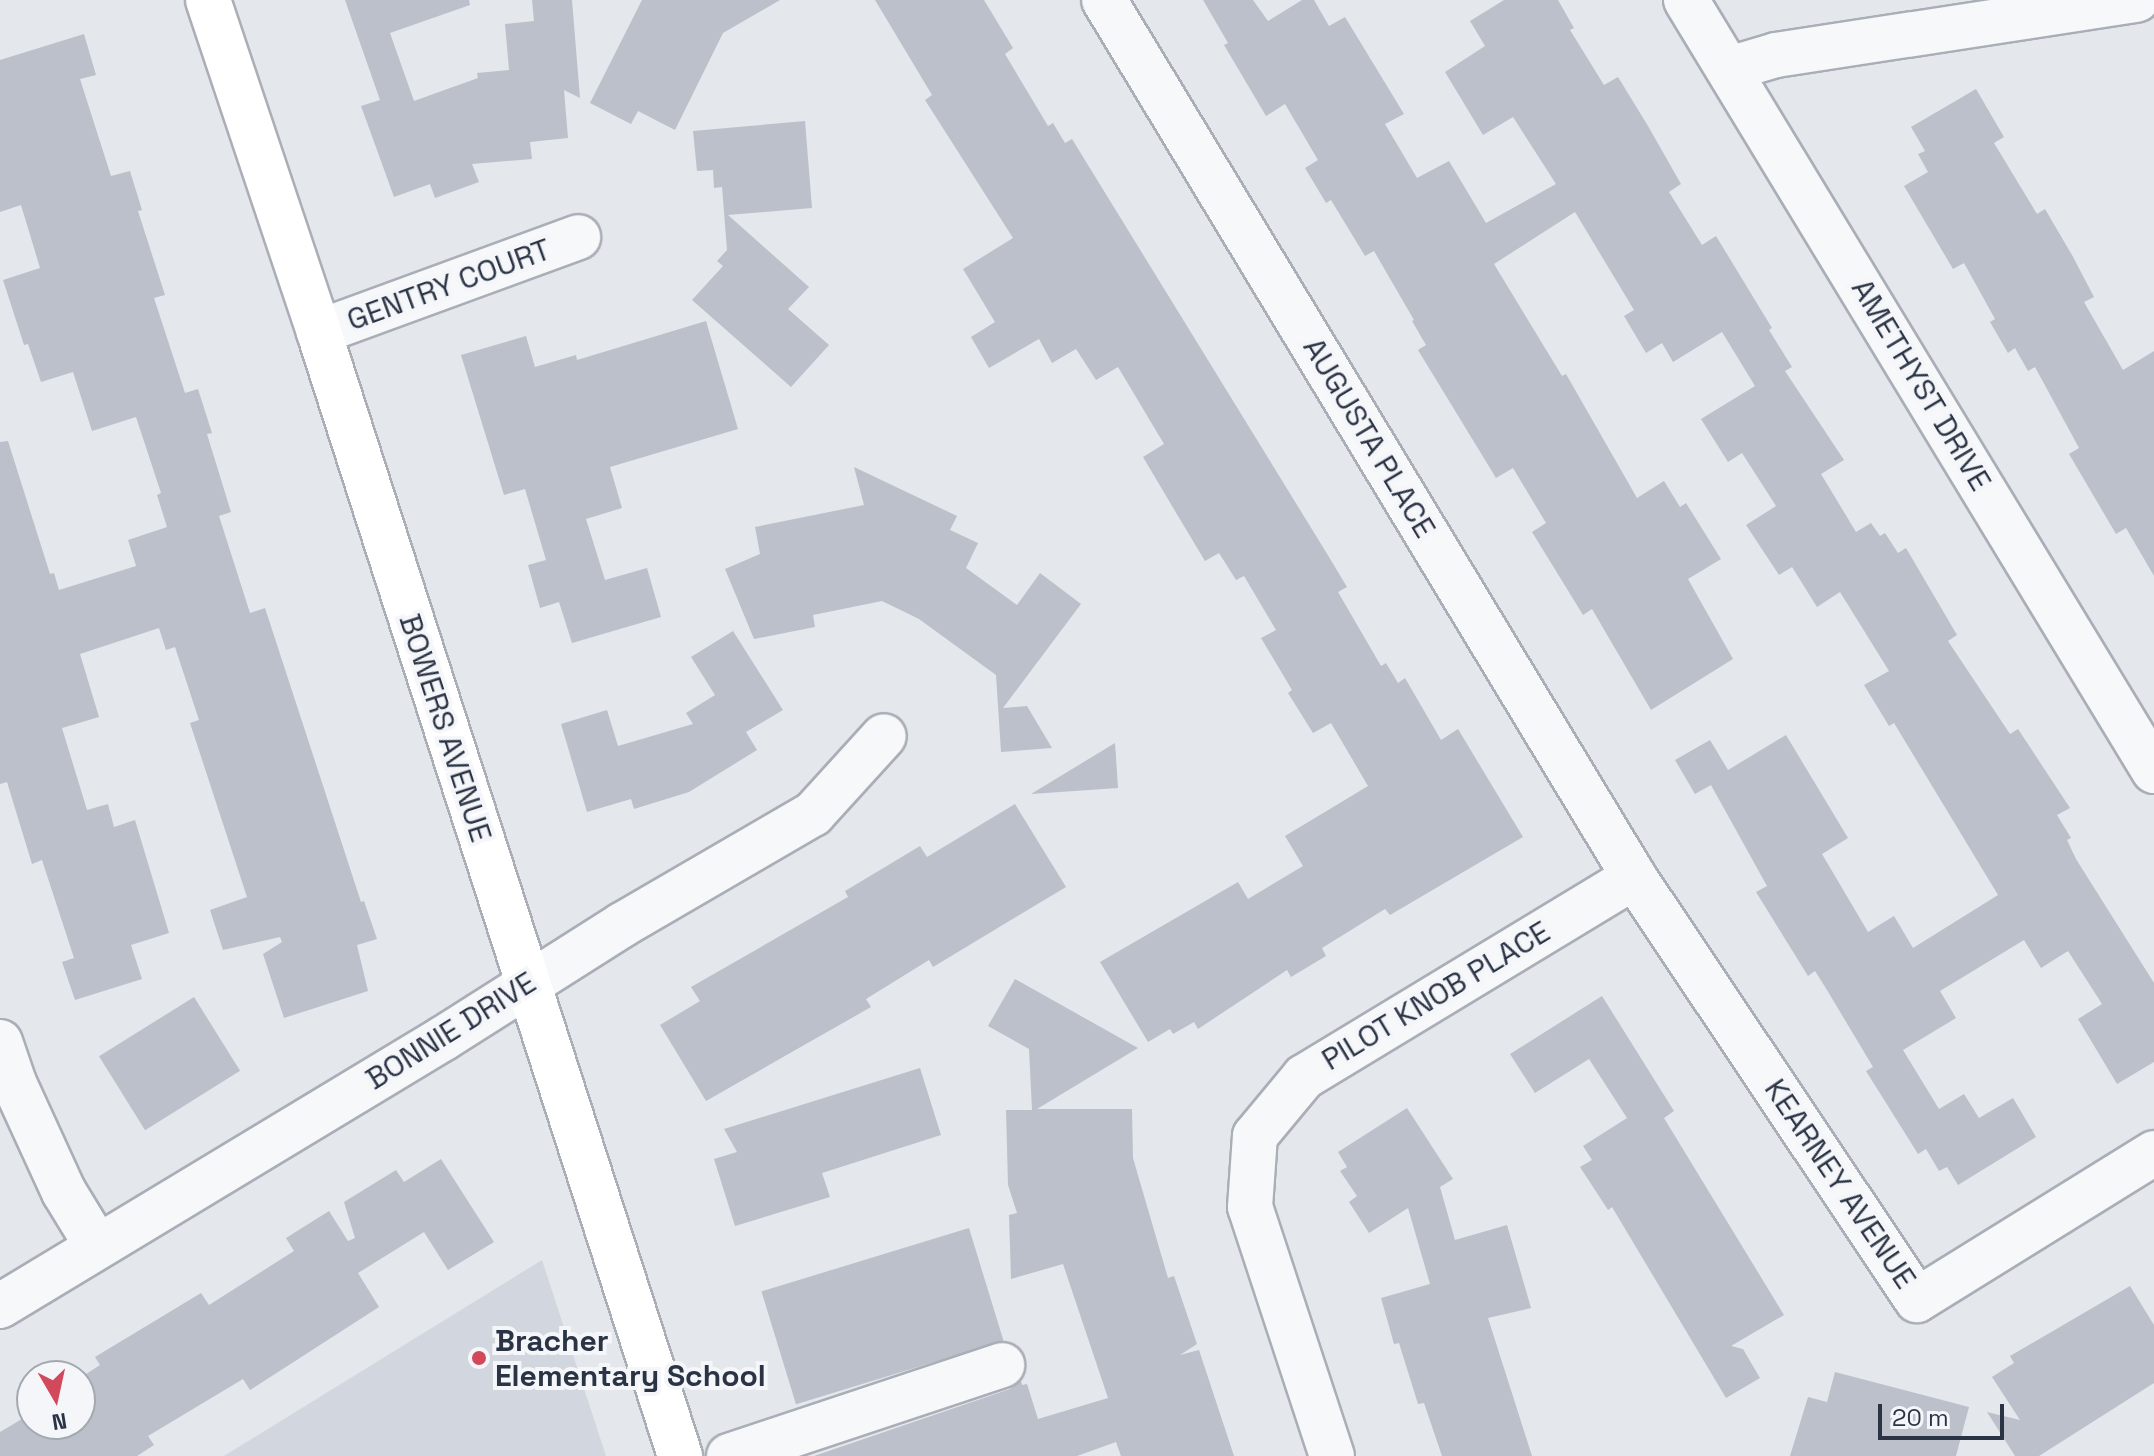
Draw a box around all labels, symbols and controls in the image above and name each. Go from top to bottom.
street label: GENTRY COURT [342,231,556,339]
street label: AMETHYST DRIVE [1843,272,1999,498]
street label: AUGUSTA PLACE [1295,331,1443,545]
street label: BOWERS AVENUE [391,610,499,846]
street label: PILOT KNOB PLACE [1315,914,1557,1078]
street label: BONNIE DRIVE [360,965,542,1097]
street label: KEARNEY AVENUE [1756,1072,1924,1296]
place label: Bracher Elementary School [495,1323,766,1394]
marker: Bracher Elementary School [470,1349,488,1367]
north arrow [16,1360,96,1440]
scale bar [1882,1388,2008,1438]
text: 20 m [1892,1402,1949,1433]
text: N [50,1407,69,1437]

